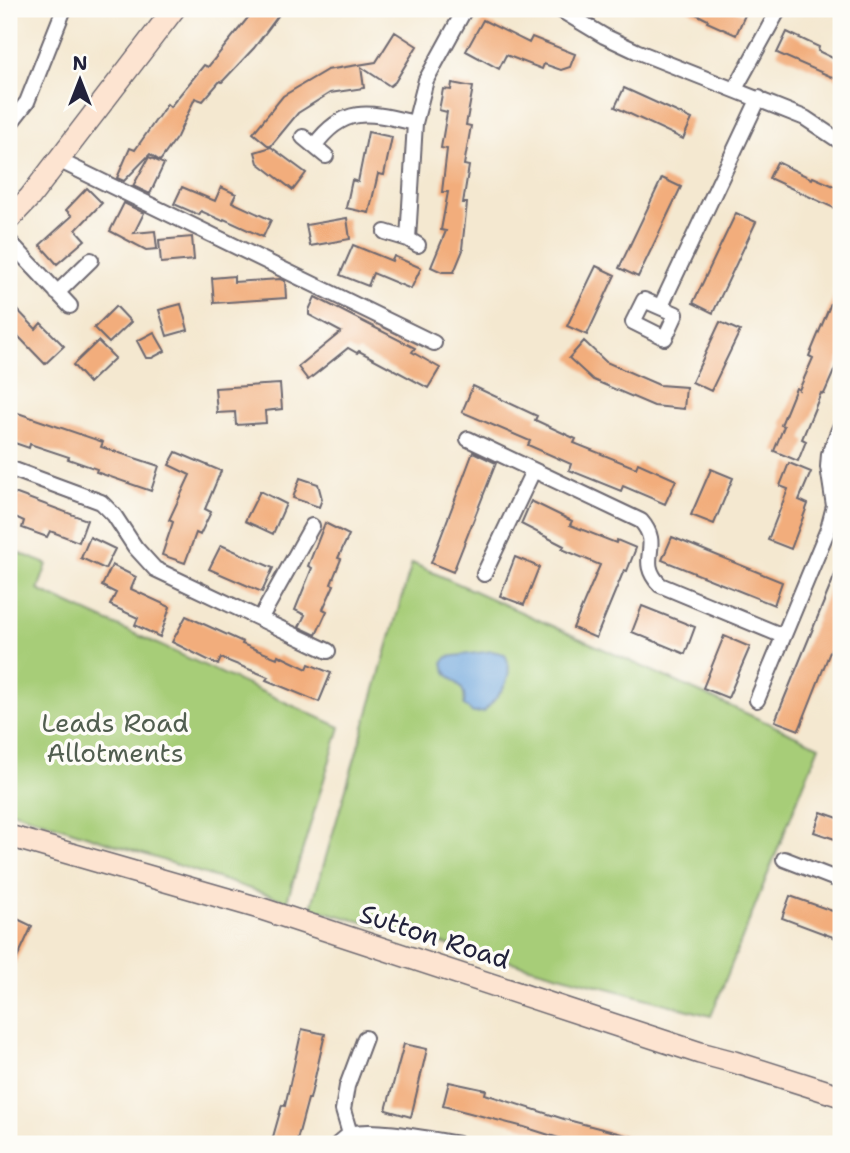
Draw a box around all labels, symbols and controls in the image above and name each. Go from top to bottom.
north arrow [46,46,116,116]
text: N [72,51,88,76]
park label: Leads Road Allotments [41,705,189,770]
street label: Sutton Road [355,895,515,977]

